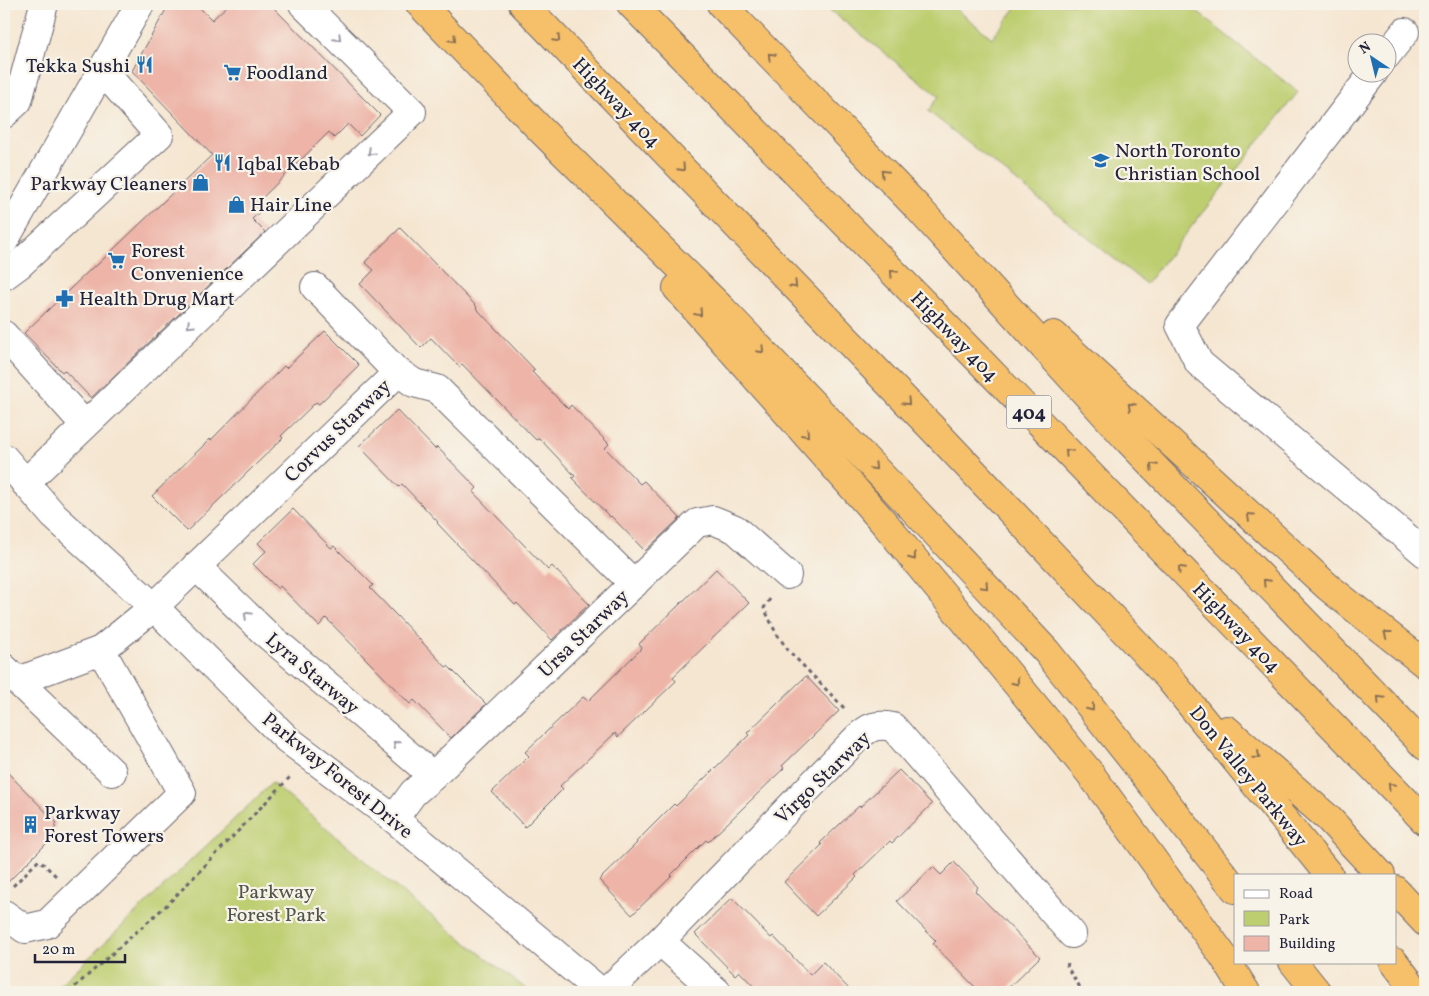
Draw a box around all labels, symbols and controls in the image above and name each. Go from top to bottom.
one-way arrow [332,32,341,41]
north arrow [1346,32,1396,82]
one-way arrow [447,33,456,42]
one-way arrow [551,33,560,42]
text: N [1356,38,1375,59]
street label: Highway 404 [565,52,666,155]
one-way arrow [768,52,777,61]
place label: Tekka Sushi [26,53,130,81]
restaurant icon: Tekka Sushi [134,55,154,75]
place label: Foodland [246,60,328,88]
supermarket icon: Foodland [222,62,242,82]
place label: North Toronto Christian School [1115,138,1260,189]
one-way arrow [368,146,377,155]
place label: Iqbal Kebab [237,151,340,179]
school or university icon: North Toronto Christian School [1091,151,1111,171]
restaurant icon: Iqbal Kebab [213,153,233,173]
one-way arrow [676,163,685,172]
one-way arrow [881,169,890,178]
place label: Parkway Cleaners [30,171,187,199]
shop icon: Parkway Cleaners [191,173,211,193]
place label: Hair Line [250,192,332,220]
shop icon: Hair Line [226,194,246,214]
place label: Forest Convenience [131,238,243,289]
supermarket icon: Forest Convenience [107,251,127,271]
one-way arrow [890,270,899,279]
one-way arrow [788,280,797,289]
place label: Health Drug Mart [79,286,235,314]
street label: Highway 404 [903,286,1004,389]
pharmacy icon: Health Drug Mart [55,288,75,308]
one-way arrow [693,307,702,316]
one-way arrow [187,319,196,328]
one-way arrow [755,344,764,353]
street label: Corvus Starway [279,373,398,490]
road number: 404 [1006,396,1052,428]
one-way arrow [901,397,910,406]
one-way arrow [1128,403,1137,412]
one-way arrow [800,429,809,438]
one-way arrow [1065,449,1074,458]
one-way arrow [868,462,877,471]
one-way arrow [1150,463,1159,472]
one-way arrow [1247,513,1256,522]
one-way arrow [907,551,915,560]
one-way arrow [1178,565,1187,574]
street label: Highway 404 [1185,577,1286,680]
one-way arrow [1263,579,1272,588]
one-way arrow [979,580,988,589]
street label: Ursa Starway [533,584,636,685]
one-way arrow [243,612,252,621]
street label: Lyra Starway [259,627,365,722]
one-way arrow [1384,631,1393,639]
one-way arrow [1011,677,1020,686]
one-way arrow [1377,695,1386,704]
street label: Don Valley Parkway [1182,701,1313,854]
one-way arrow [1086,702,1094,711]
street label: Parkway Forest Drive [255,707,418,846]
street label: Virgo Starway [769,725,878,832]
one-way arrow [393,741,402,750]
one-way arrow [1252,750,1261,759]
one-way arrow [1388,783,1397,792]
place label: Parkway Forest Towers [44,800,164,851]
building icon: Parkway Forest Towers [20,814,40,834]
legend [1234,874,1396,964]
park label: Parkway Forest Park [226,879,326,930]
text: Road [1279,884,1313,905]
text: Park [1279,910,1310,931]
scale bar [35,931,125,963]
text: Building [1279,934,1336,955]
text: 20 m [42,940,75,961]

